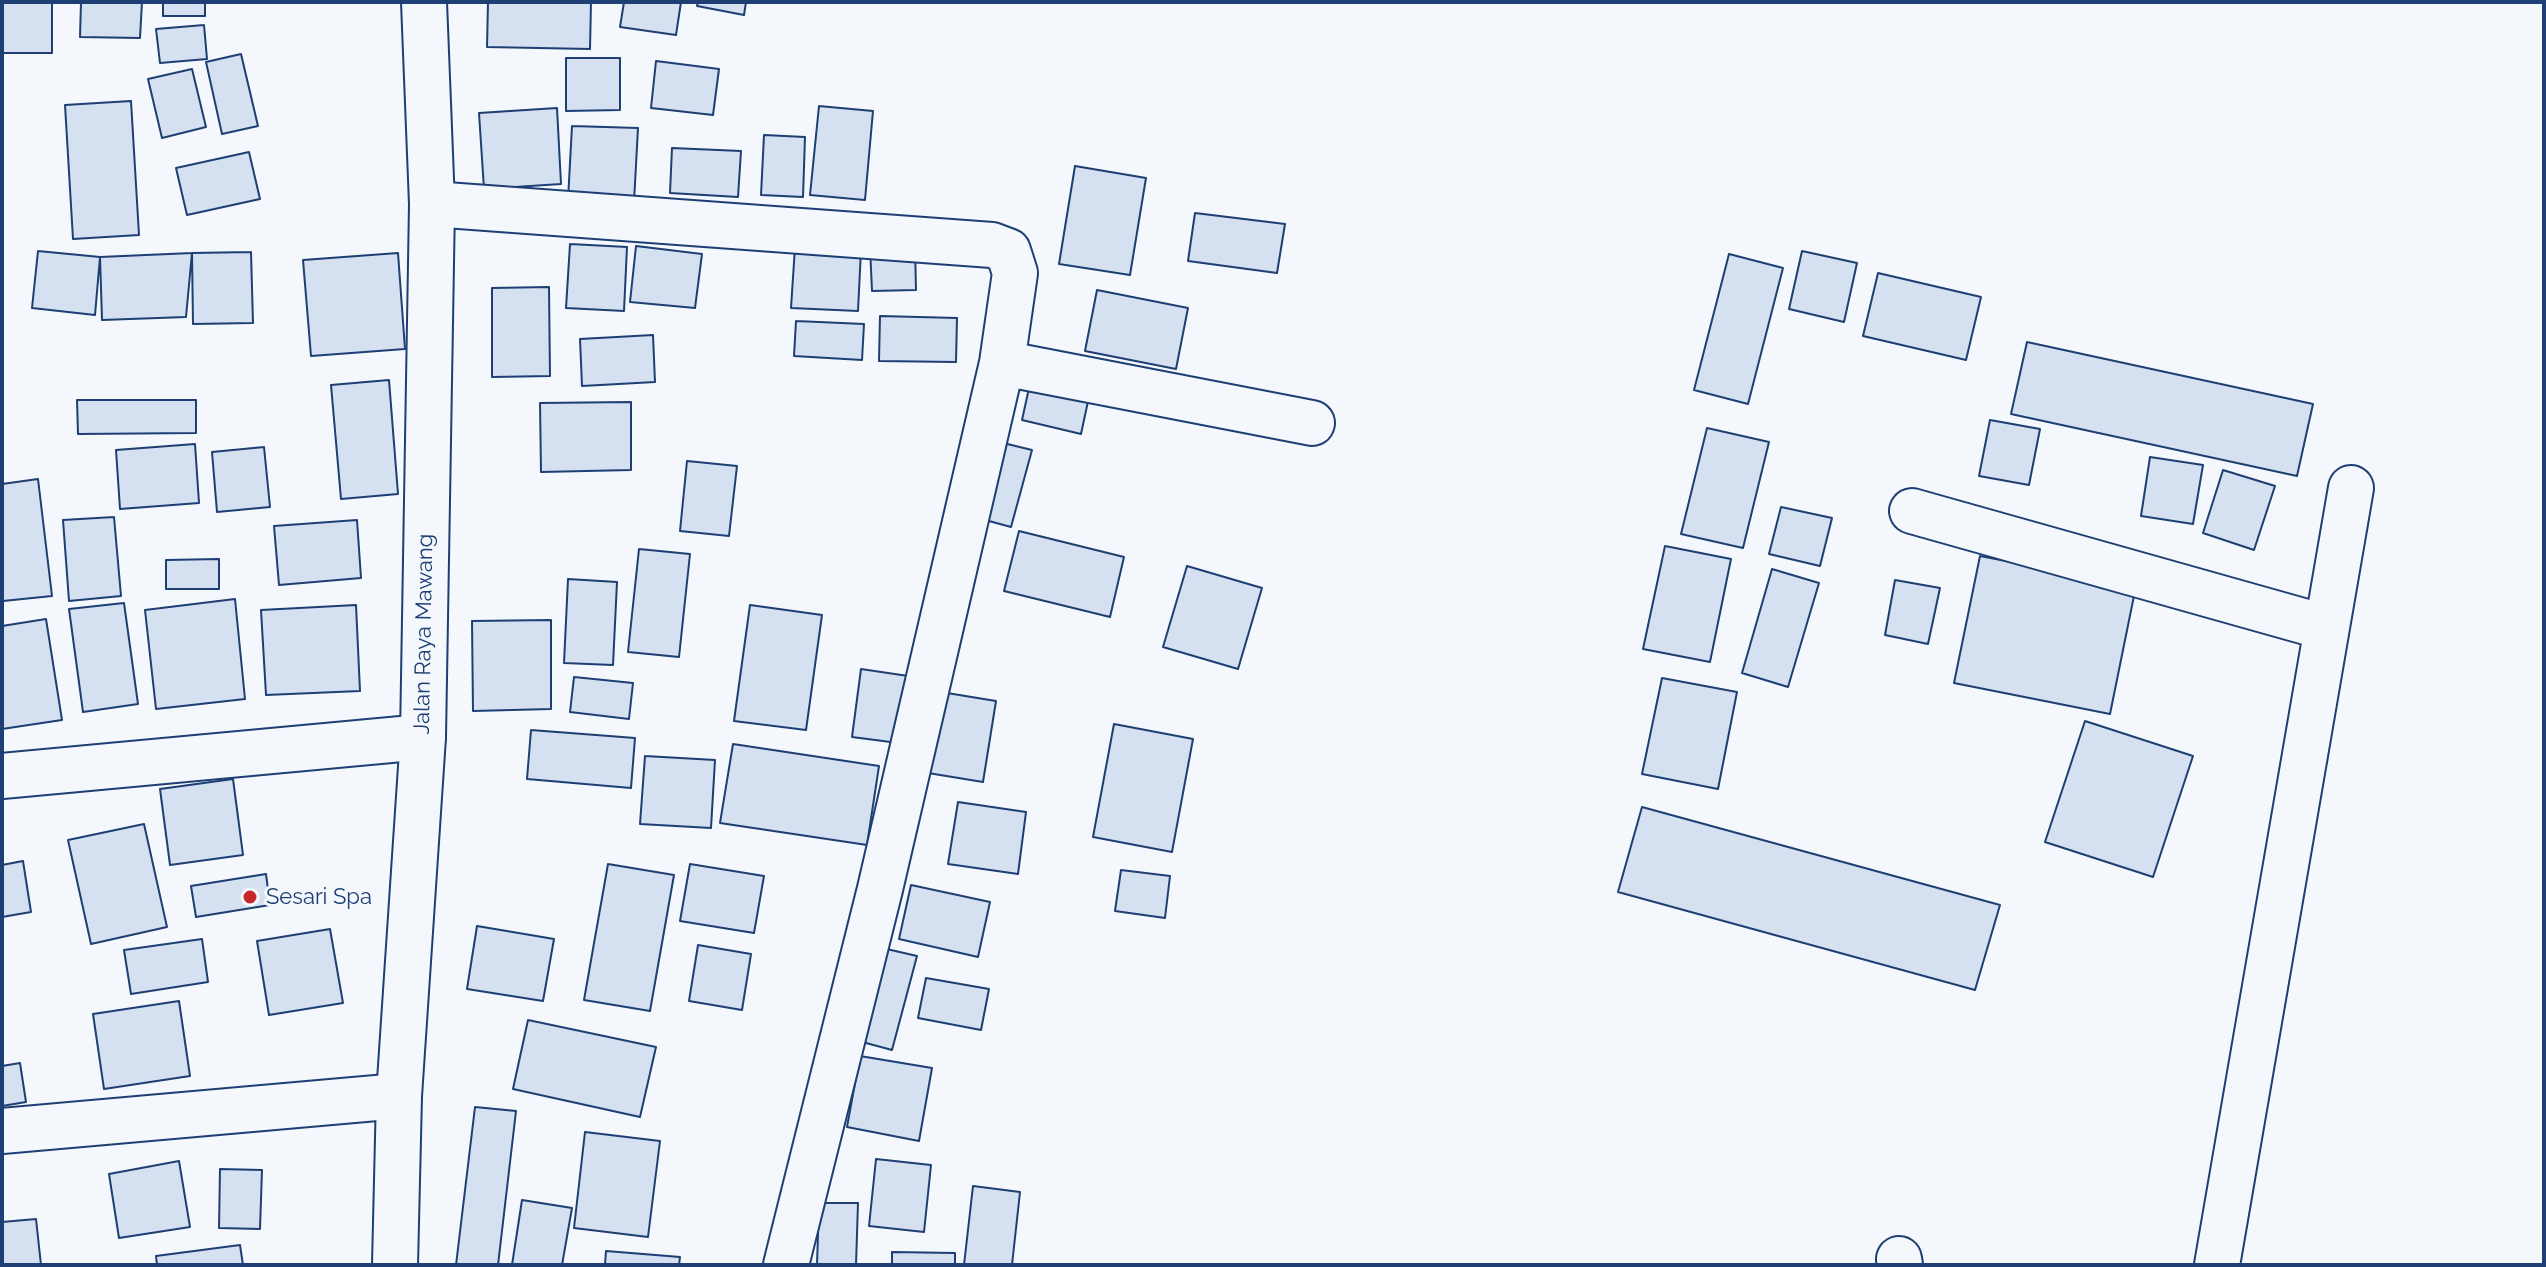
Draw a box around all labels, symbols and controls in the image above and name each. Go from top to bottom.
street label: Jalan Raya Mawang [409,533,439,735]
place label: Sesari Spa [266,884,372,910]
marker: Sesari Spa [241,888,259,906]

